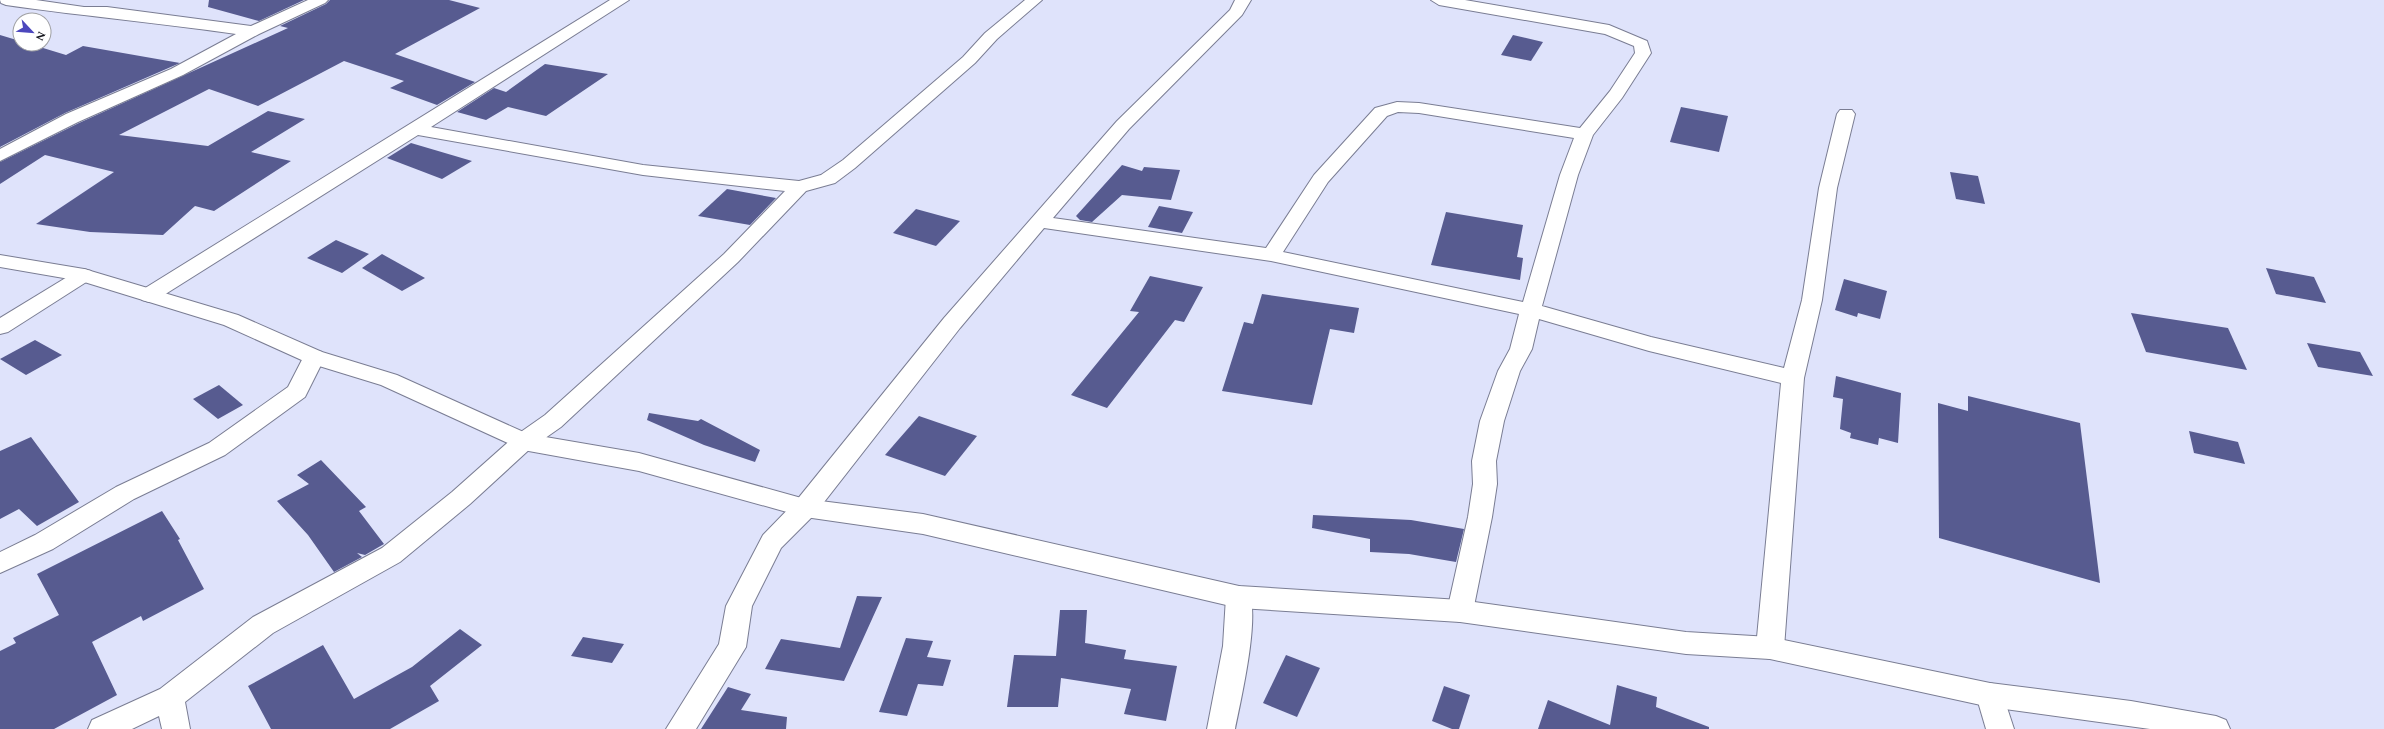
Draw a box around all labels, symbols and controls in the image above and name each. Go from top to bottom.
north arrow [12,12,52,52]
text: N [31,28,50,44]

